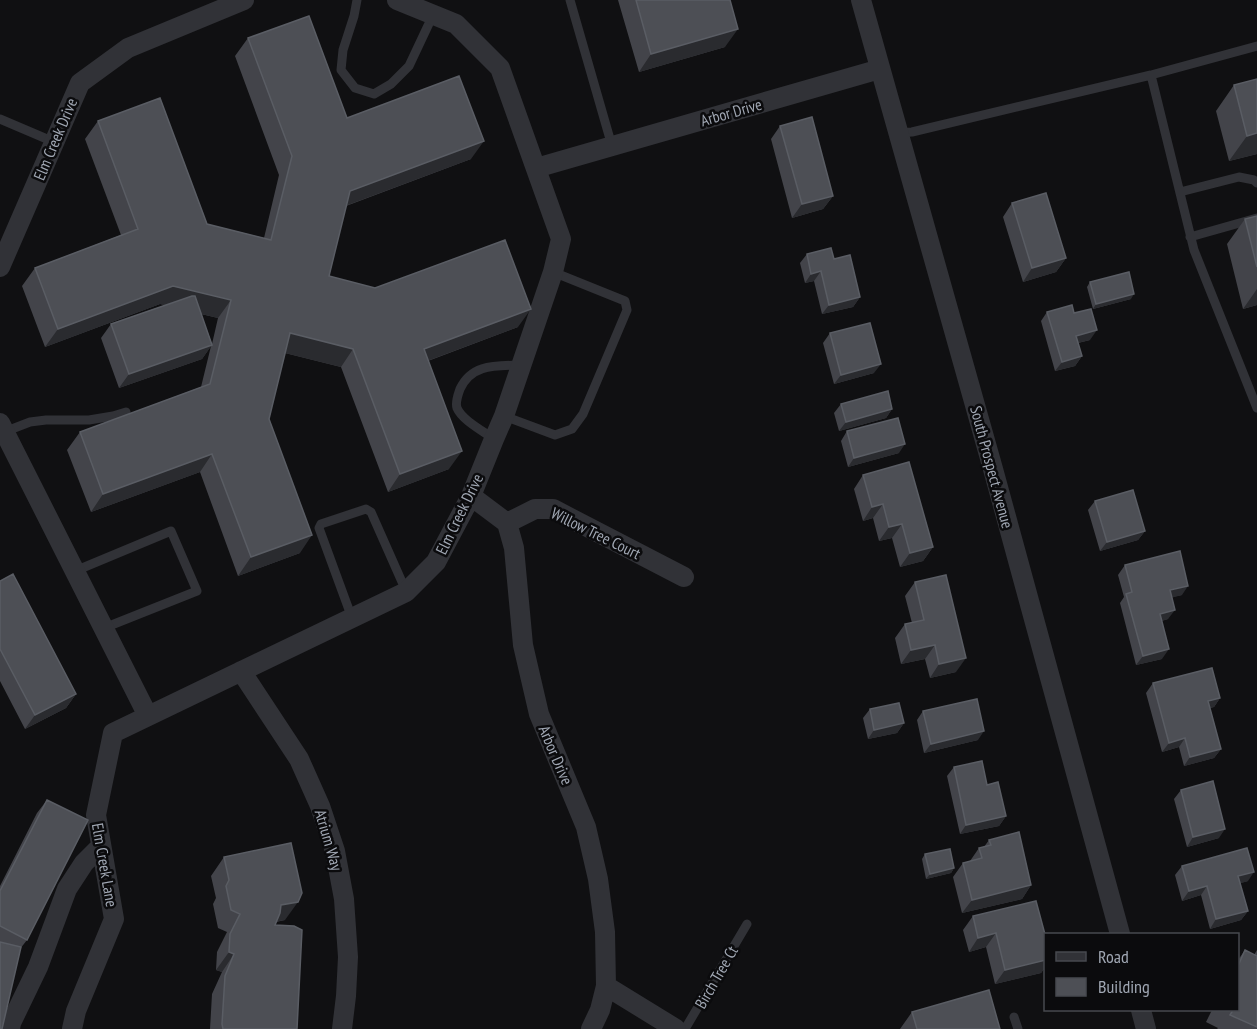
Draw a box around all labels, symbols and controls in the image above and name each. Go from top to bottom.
street label: Arbor Drive [698,94,764,130]
street label: Elm Creek Drive [29,95,81,183]
street label: South Prospect Avenue [966,404,1018,530]
street label: Elm Creek Drive [431,470,487,558]
street label: Willow Tree Court [548,503,645,564]
street label: Arbor Drive [535,722,577,788]
street label: Atrium Way [311,807,347,873]
street label: Elm Creek Lane [88,822,122,908]
legend [1044,933,1239,1011]
street label: Birch Tree Ct [690,942,742,1012]
text: Road [1098,945,1129,968]
text: Building [1098,975,1150,998]

